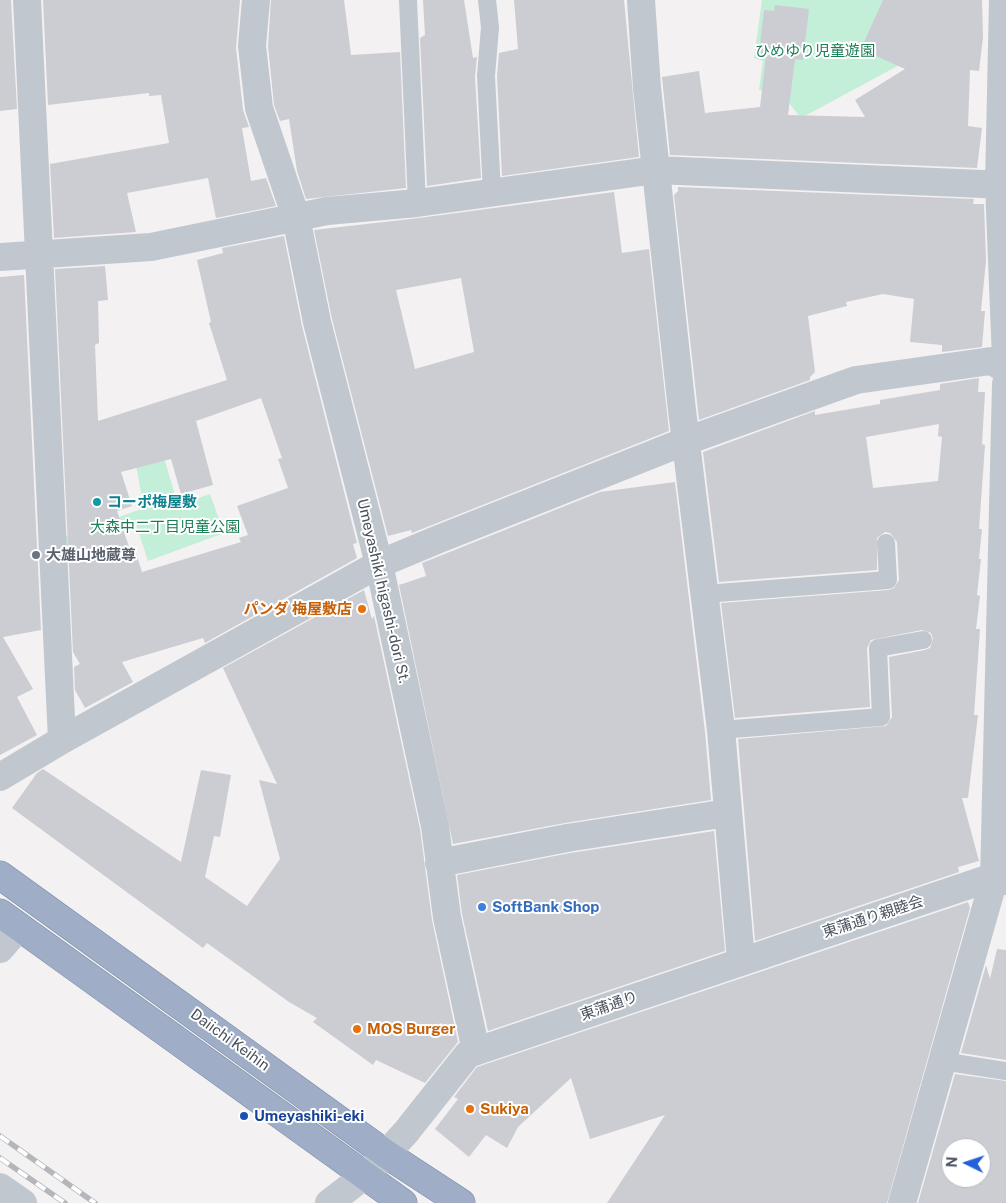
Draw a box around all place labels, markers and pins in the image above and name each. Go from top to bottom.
place label: コーポ梅屋敷 [107,493,197,511]
marker: コーポ梅屋敷 [91,496,103,508]
place label: 大雄山地蔵尊 [46,546,136,564]
marker: 大雄山地蔵尊 [30,549,42,561]
place label: パンダ 梅屋敷店 [244,600,352,618]
marker: パンダ 梅屋敷店 [356,603,368,615]
place label: SoftBank Shop [492,898,599,916]
marker: SoftBank Shop [476,901,488,913]
place label: MOS Burger [367,1020,455,1038]
marker: MOS Burger [351,1023,363,1035]
place label: Sukiya [480,1100,529,1118]
marker: Sukiya [464,1103,476,1115]
place label: Umeyashiki-eki [254,1107,364,1125]
marker: Umeyashiki-eki [238,1110,250,1122]

